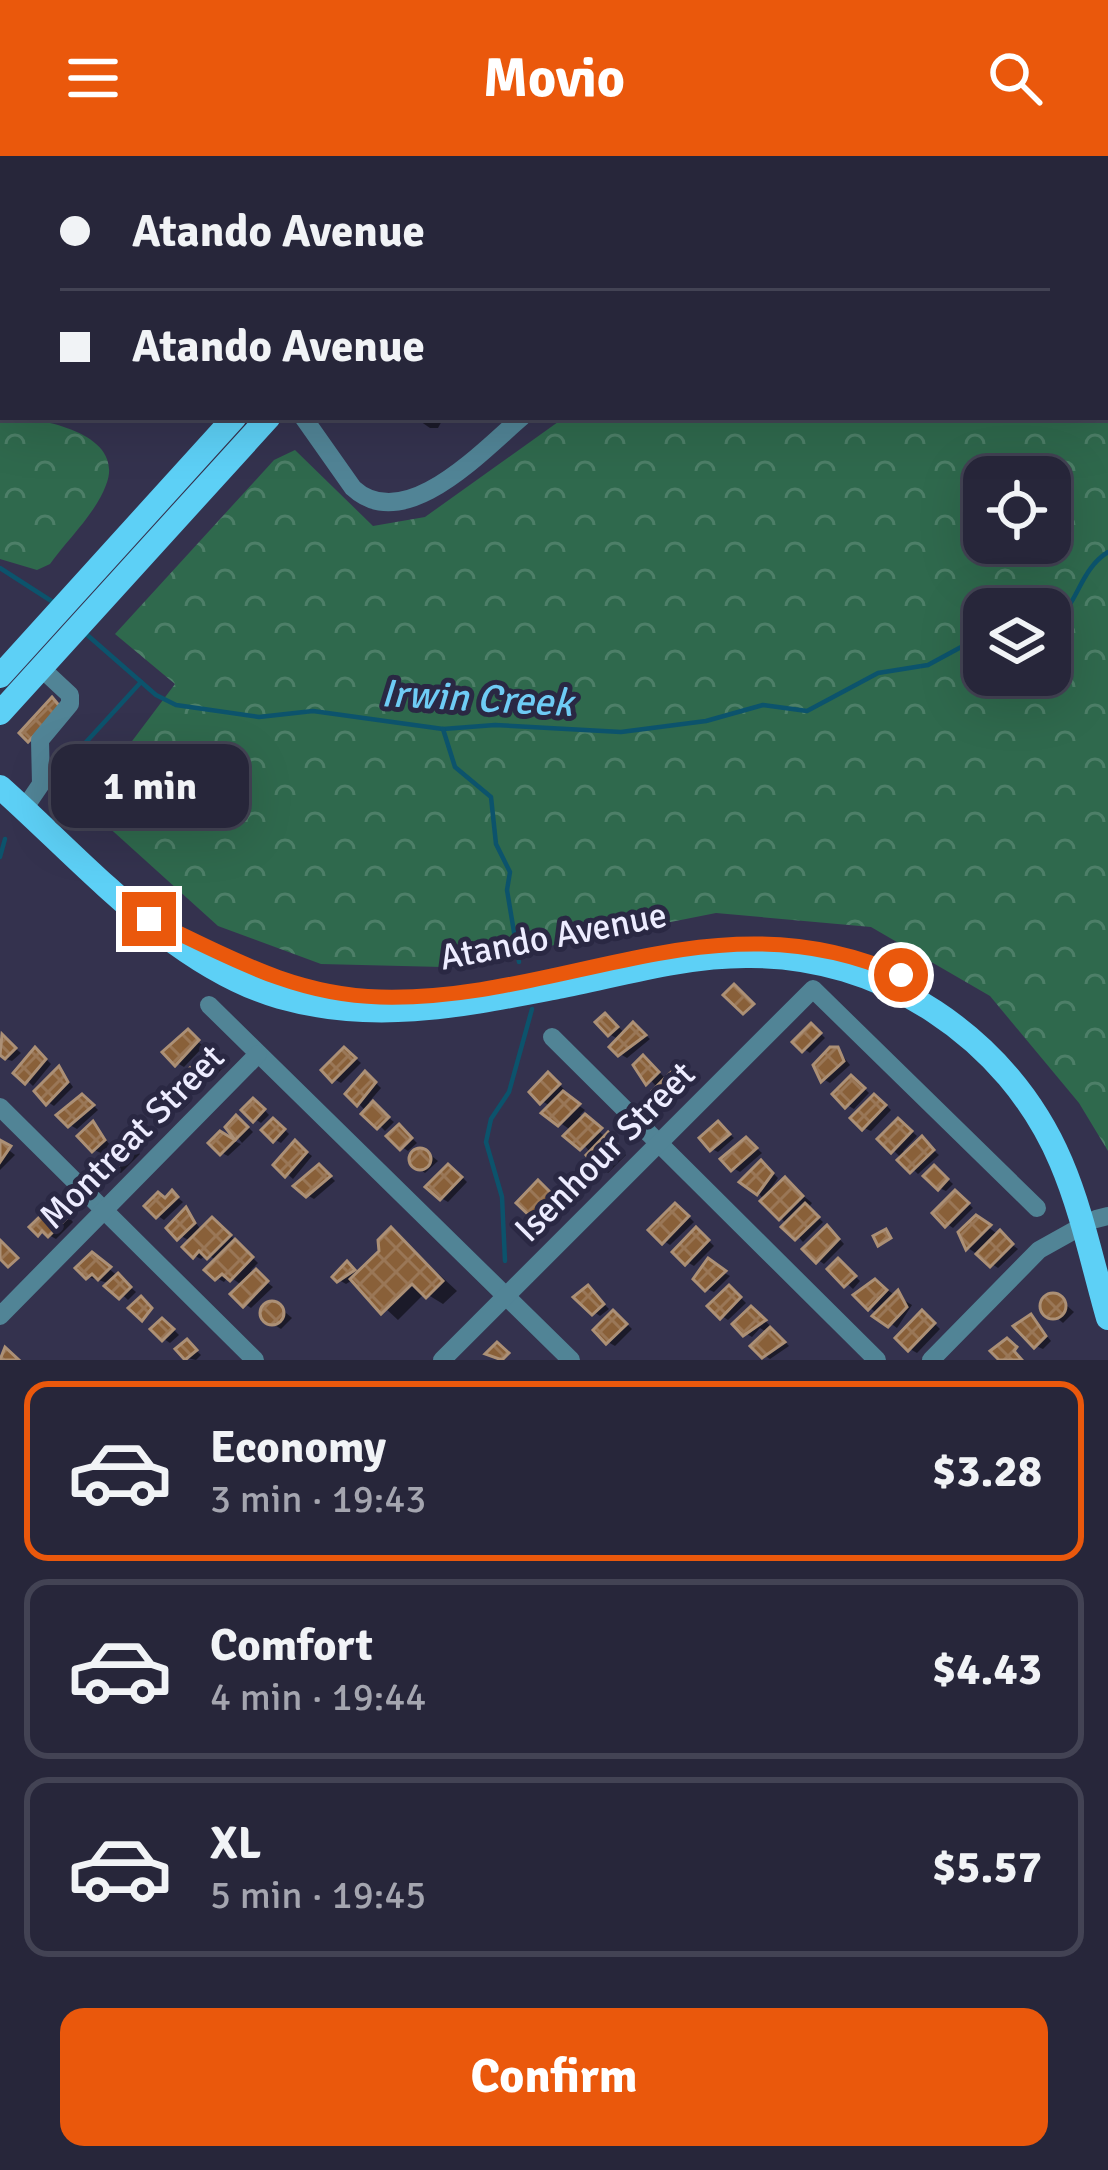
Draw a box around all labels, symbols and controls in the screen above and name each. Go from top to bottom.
icon: menu [60,45,126,111]
text: Movio [483,45,625,112]
icon: search [982,45,1048,111]
text: Atando Avenue [132,204,425,259]
text: Atando Avenue [132,319,425,374]
map controls [963,456,1071,696]
button: locate [963,456,1071,564]
button: layers [963,588,1071,696]
water label: Irwin Creek [380,669,577,727]
callout: 1 min [50,745,248,829]
text: 1 min [103,762,197,810]
route end [122,892,176,946]
street label: Atando Avenue [436,892,671,981]
route start [874,948,928,1002]
street label: Montreat Street [30,1035,234,1239]
street label: Isenhour Street [505,1052,705,1252]
icon: car [66,1417,174,1525]
text: Economy [210,1420,386,1475]
text: $3.28 [932,1444,1042,1499]
text: 3 min · 19:43 [210,1475,426,1523]
icon: car [66,1615,174,1723]
text: Comfort [210,1618,373,1673]
text: $4.43 [932,1642,1042,1697]
text: 4 min · 19:44 [210,1673,426,1721]
icon: car [66,1813,174,1921]
text: XL [210,1816,261,1871]
text: $5.57 [932,1840,1042,1895]
text: 5 min · 19:45 [210,1871,426,1919]
button: Confirm [60,2008,1048,2146]

